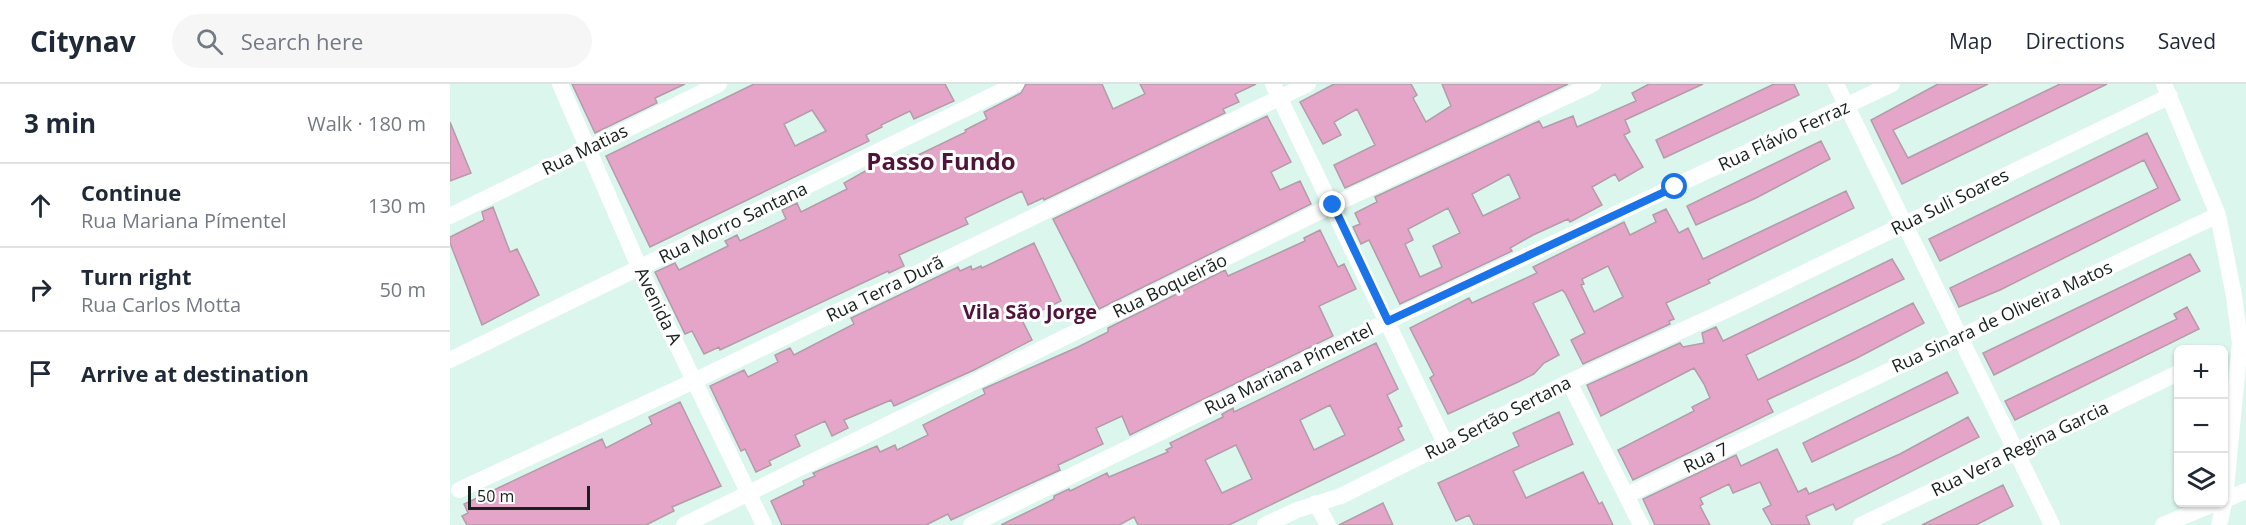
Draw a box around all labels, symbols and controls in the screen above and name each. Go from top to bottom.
search box [172,14,592,68]
text: Citynav [30,22,136,60]
icon: search [193,25,226,58]
text: Search here [241,26,363,56]
text: Map [1949,27,1992,55]
text: Directions [2025,27,2125,55]
text: Saved [2158,27,2216,55]
street label: Rua Flávio Ferraz [1714,94,1853,176]
text: 3 min [24,105,96,141]
text: Walk · 180 m [307,110,426,137]
street label: Rua Matias [538,118,631,180]
district label: Passo Fundo [866,144,1016,177]
street label: Rua Suli Soares [1887,162,2012,240]
route start [1661,173,1687,199]
street label: Rua Morro Santana [654,176,811,268]
text: Continue [81,177,181,207]
icon: ahead [24,189,57,222]
route end [1319,191,1345,217]
text: 130 m [368,192,426,219]
text: Rua Mariana Pímentel [81,207,286,234]
street label: Rua Boqueirão [1108,247,1231,323]
street label: Rua Terra Durã [822,249,947,327]
street label: Rua Sinara de Oliveira Matos [1887,254,2116,378]
text: Turn right [81,261,192,291]
street label: Avenida A [630,263,688,349]
icon: right [24,273,57,306]
text: 50 m [379,276,426,303]
text: Rua Carlos Motta [81,291,241,318]
district label: Vila São Jorge [963,298,1097,325]
street label: Rua Mariana Pímentel [1200,317,1377,419]
map controls [2174,345,2228,507]
button: + [2174,345,2228,399]
icon: arrive [24,357,57,390]
text: Arrive at destination [81,358,309,388]
street label: Rua Sertão Sertana [1420,370,1575,464]
street label: Rua Vera Regina Garcia [1927,395,2112,502]
button: − [2174,399,2228,453]
street label: Rua 7 [1679,436,1732,478]
button: layers [2174,453,2228,507]
scale bar [468,483,590,510]
text: 50 m [477,485,514,507]

